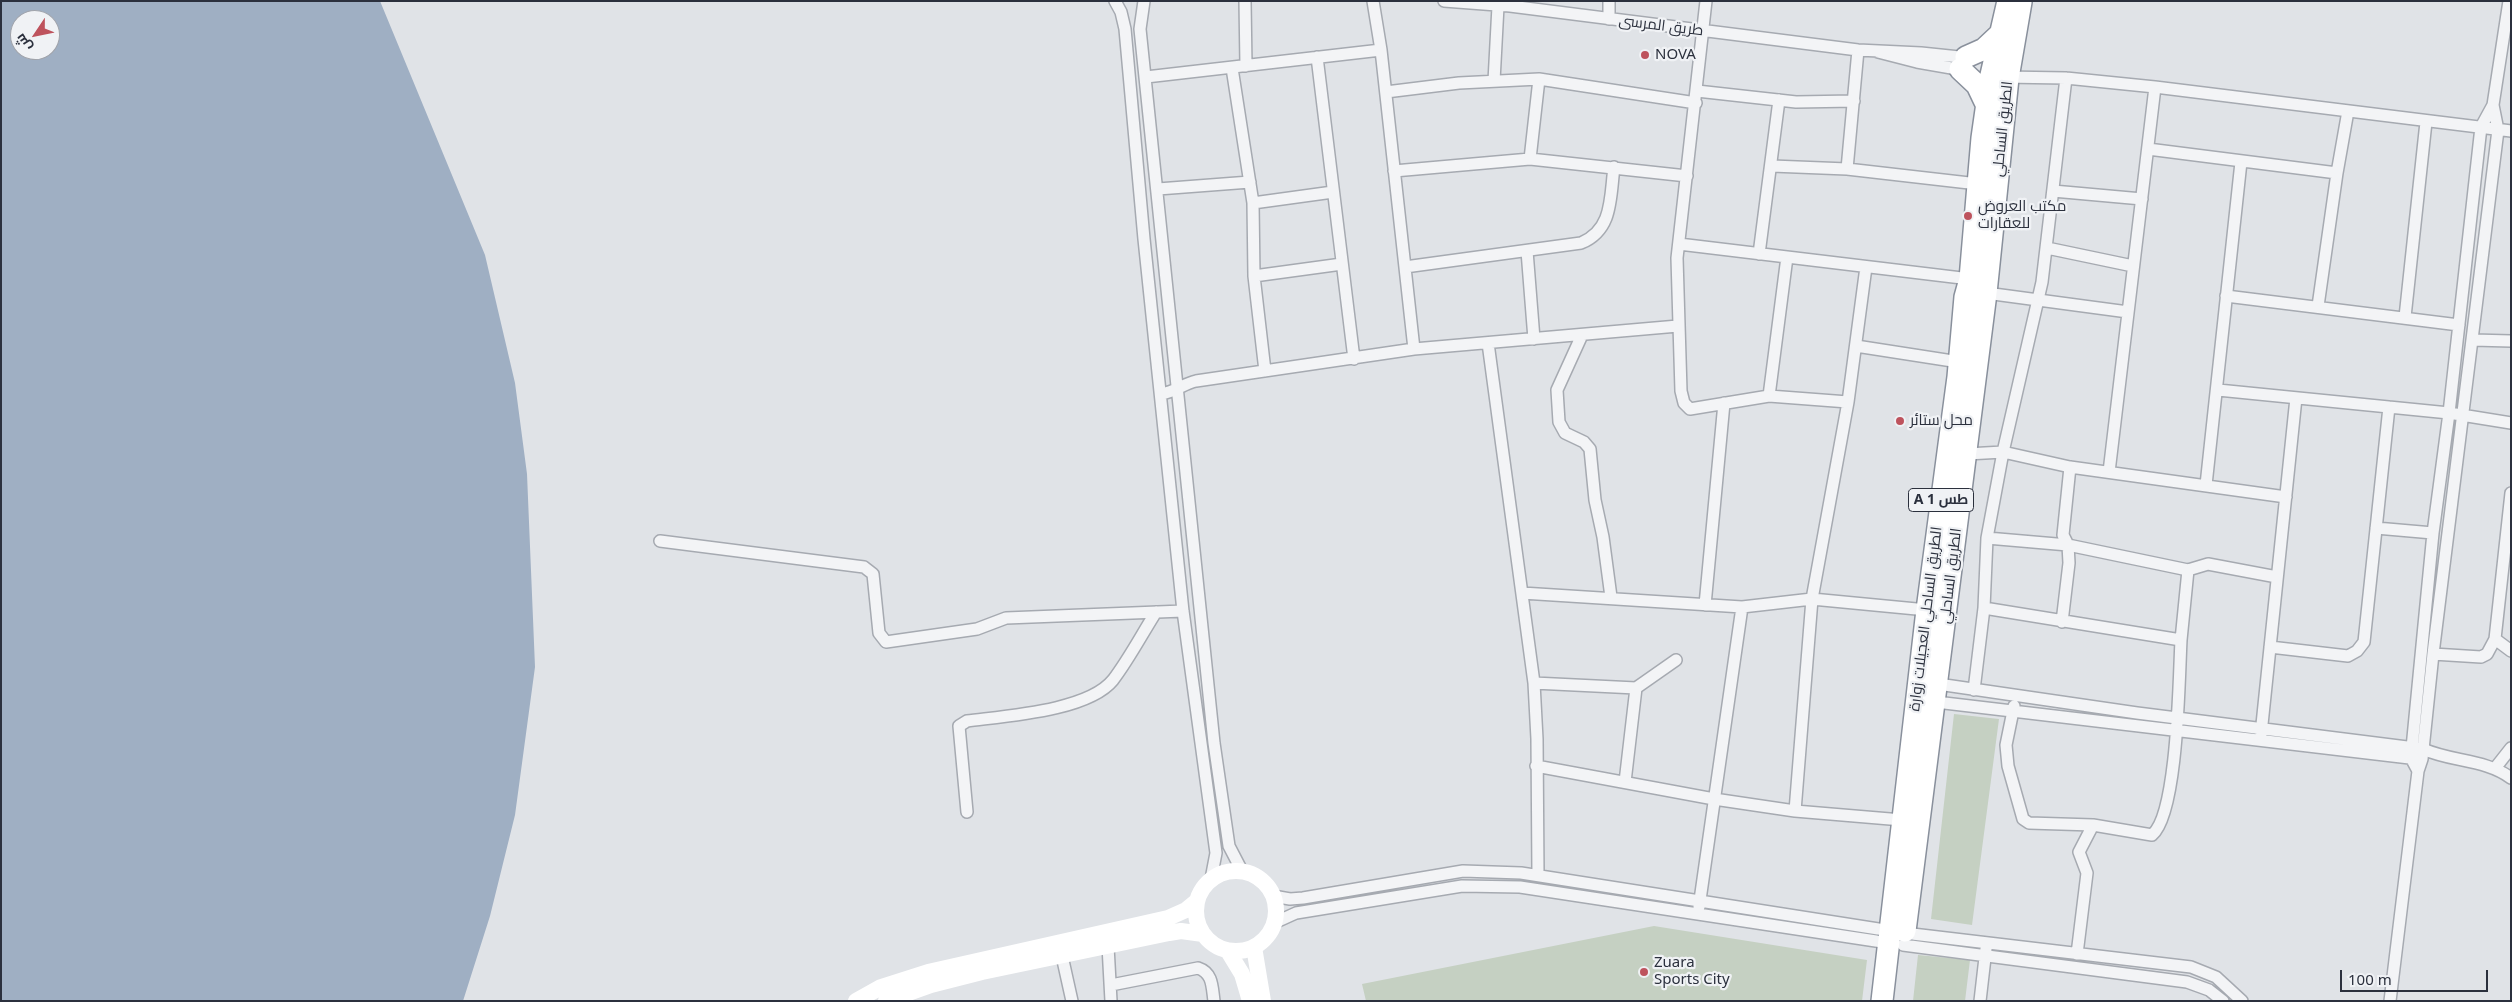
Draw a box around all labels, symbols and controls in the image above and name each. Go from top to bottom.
north arrow [10,10,60,60]
street label: طريق المرسى [1618,12,1704,40]
text: ش [10,30,36,56]
place label: NOVA [1655,46,1696,64]
marker: NOVA [1639,49,1651,61]
street label: الطريق الساحلي [1989,80,2017,178]
place label: مكتب العروض للعقارات [1978,198,2066,233]
marker: مكتب العروض للعقارات [1962,210,1974,222]
place label: محل ستائر [1910,412,1973,430]
marker: محل ستائر [1894,415,1906,427]
road number: A 1 طس [1908,488,1974,512]
street label: الطريق الساحلي العجيلات زوارة [1906,526,1946,712]
street label: الطريق الساحلي [1936,527,1966,625]
place label: Zuara Sports City [1654,954,1730,989]
scale bar [2342,960,2490,992]
marker: Zuara Sports City [1638,966,1650,978]
text: 100 m [2348,969,2392,989]

